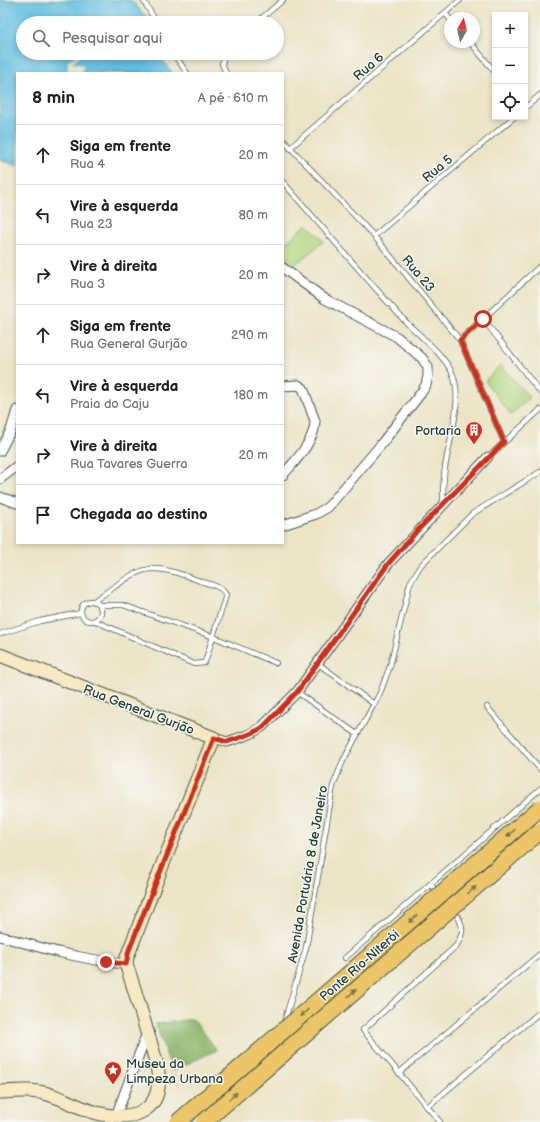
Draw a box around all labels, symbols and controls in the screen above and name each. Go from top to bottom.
north arrow [444,12,480,48]
map controls [492,12,528,120]
button: + [492,12,528,48]
search box [16,16,284,60]
icon: search [30,27,52,49]
text: Pesquisar aqui [62,29,162,48]
button: − [492,48,528,84]
street label: Rua 6 [350,49,387,84]
button: locate [492,84,528,120]
text: 8 min [32,88,75,108]
text: A pé · 610 m [198,90,268,106]
text: Siga em frente [70,137,171,156]
icon: ahead [32,144,54,166]
text: 20 m [238,147,268,163]
street label: Rua 5 [419,151,456,186]
text: Rua 4 [70,156,105,172]
text: Vire à esquerda [70,197,178,216]
icon: left [32,204,54,226]
text: 80 m [239,207,268,223]
text: Rua 23 [70,216,113,232]
street label: Rua 23 [398,252,438,295]
text: Vire à direita [70,257,157,276]
icon: right [32,264,54,286]
text: 20 m [238,267,268,283]
text: Rua 3 [70,276,105,292]
route start [474,310,492,328]
text: Siga em frente [70,317,171,336]
icon: ahead [32,324,54,346]
text: 290 m [231,327,268,343]
text: Rua General Gurjão [70,336,188,352]
text: Vire à esquerda [70,377,178,396]
icon: left [32,384,54,406]
text: 180 m [233,387,268,403]
text: Praia do Caju [70,396,149,412]
building icon: Portaria [464,420,484,445]
place label: Portaria [415,423,461,439]
text: Vire à direita [70,437,157,456]
icon: right [32,444,54,466]
text: 20 m [238,447,268,463]
text: Rua Tavares Guerra [70,456,188,472]
icon: arrive [32,504,54,526]
text: Chegada ao destino [70,505,208,524]
street label: Rua General Gurjão [81,681,196,738]
street label: Avenida Portuária 8 de Janeiro [284,784,331,964]
one-way arrow [505,829,516,838]
one-way arrow [467,885,477,894]
one-way arrow [408,914,417,923]
street label: Ponte Rio-Niterói [316,927,403,1005]
route end [97,953,115,971]
one-way arrow [347,988,357,997]
one-way arrow [299,1009,309,1018]
place label: Museu da Limpeza Urbana [126,1056,223,1087]
place icon: Museu da Limpeza Urbana [103,1060,123,1085]
one-way arrow [228,1092,238,1101]

